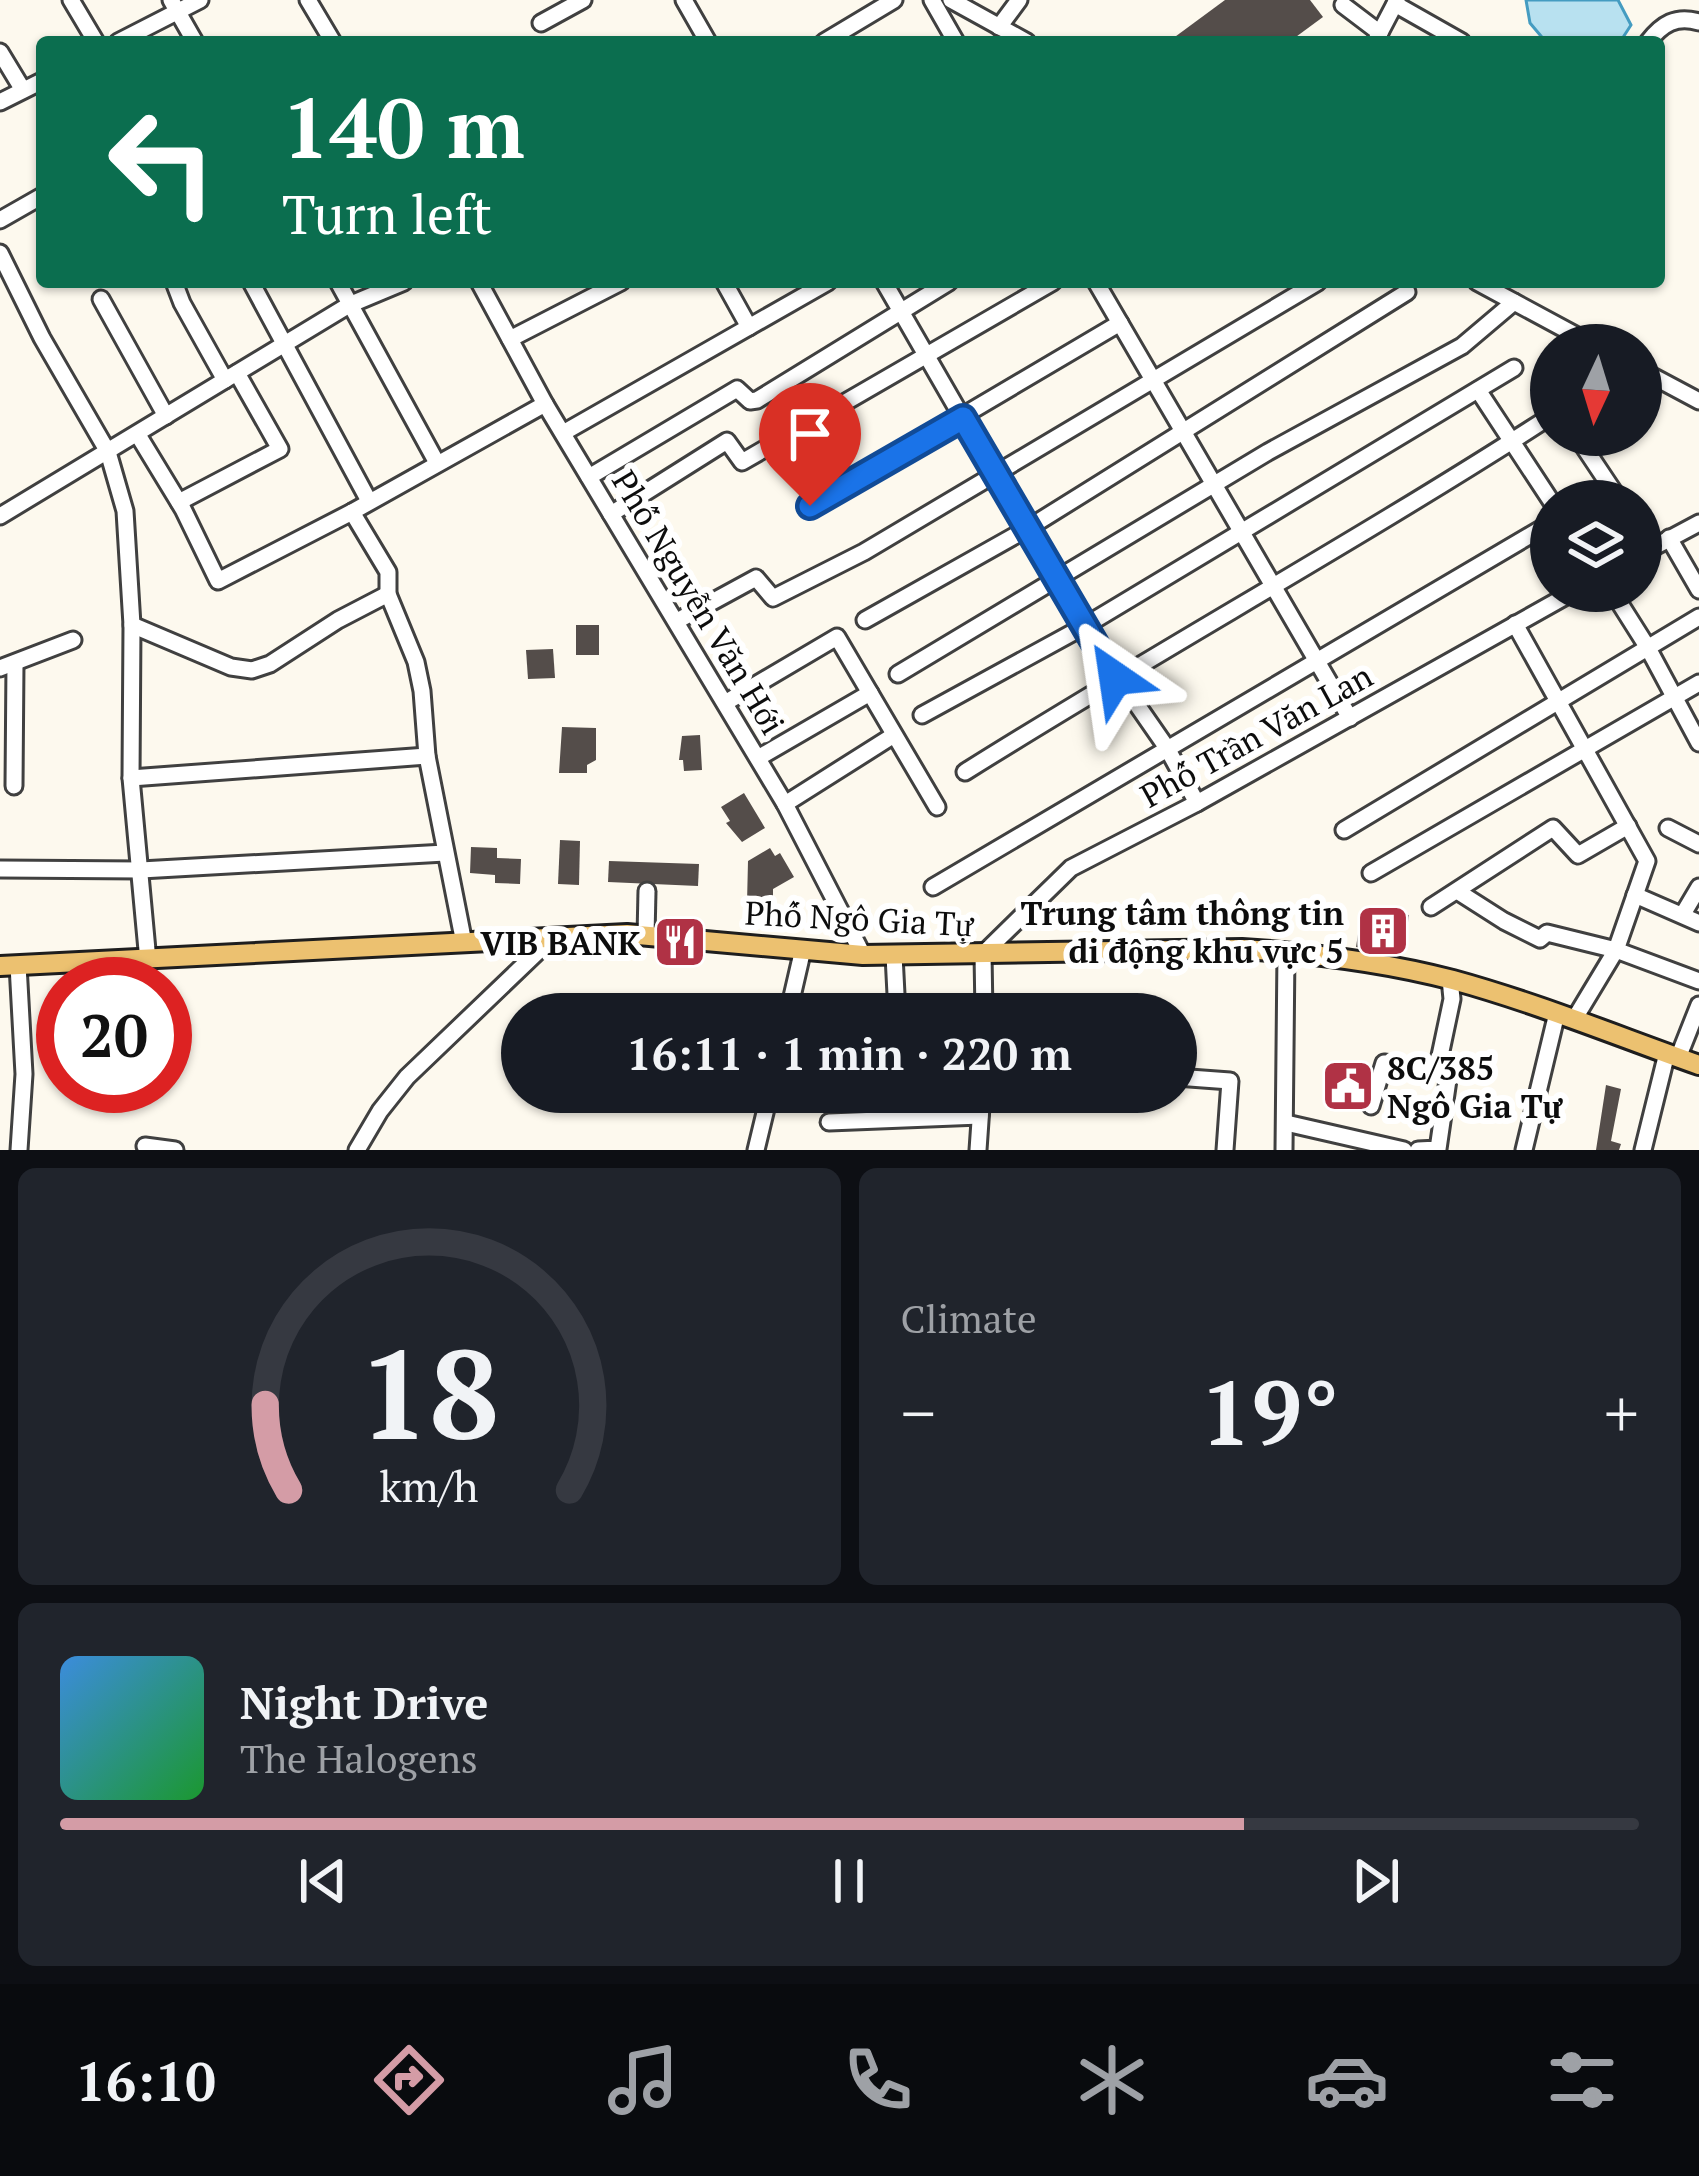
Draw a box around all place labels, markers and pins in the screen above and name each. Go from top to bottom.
pin [759,383,861,506]
place label: Trung tâm thông tin di động khu vực 5 [1020,891,1344,972]
building icon: Trung tâm thông tin di động khu vực 5 [1355,903,1411,959]
restaurant icon: VIB BANK [652,914,708,970]
place label: VIB BANK [480,921,642,964]
place label: 8C/385 Ngô Gia Tự [1387,1046,1564,1127]
public building icon: 8C/385 Ngô Gia Tự [1320,1058,1376,1114]

